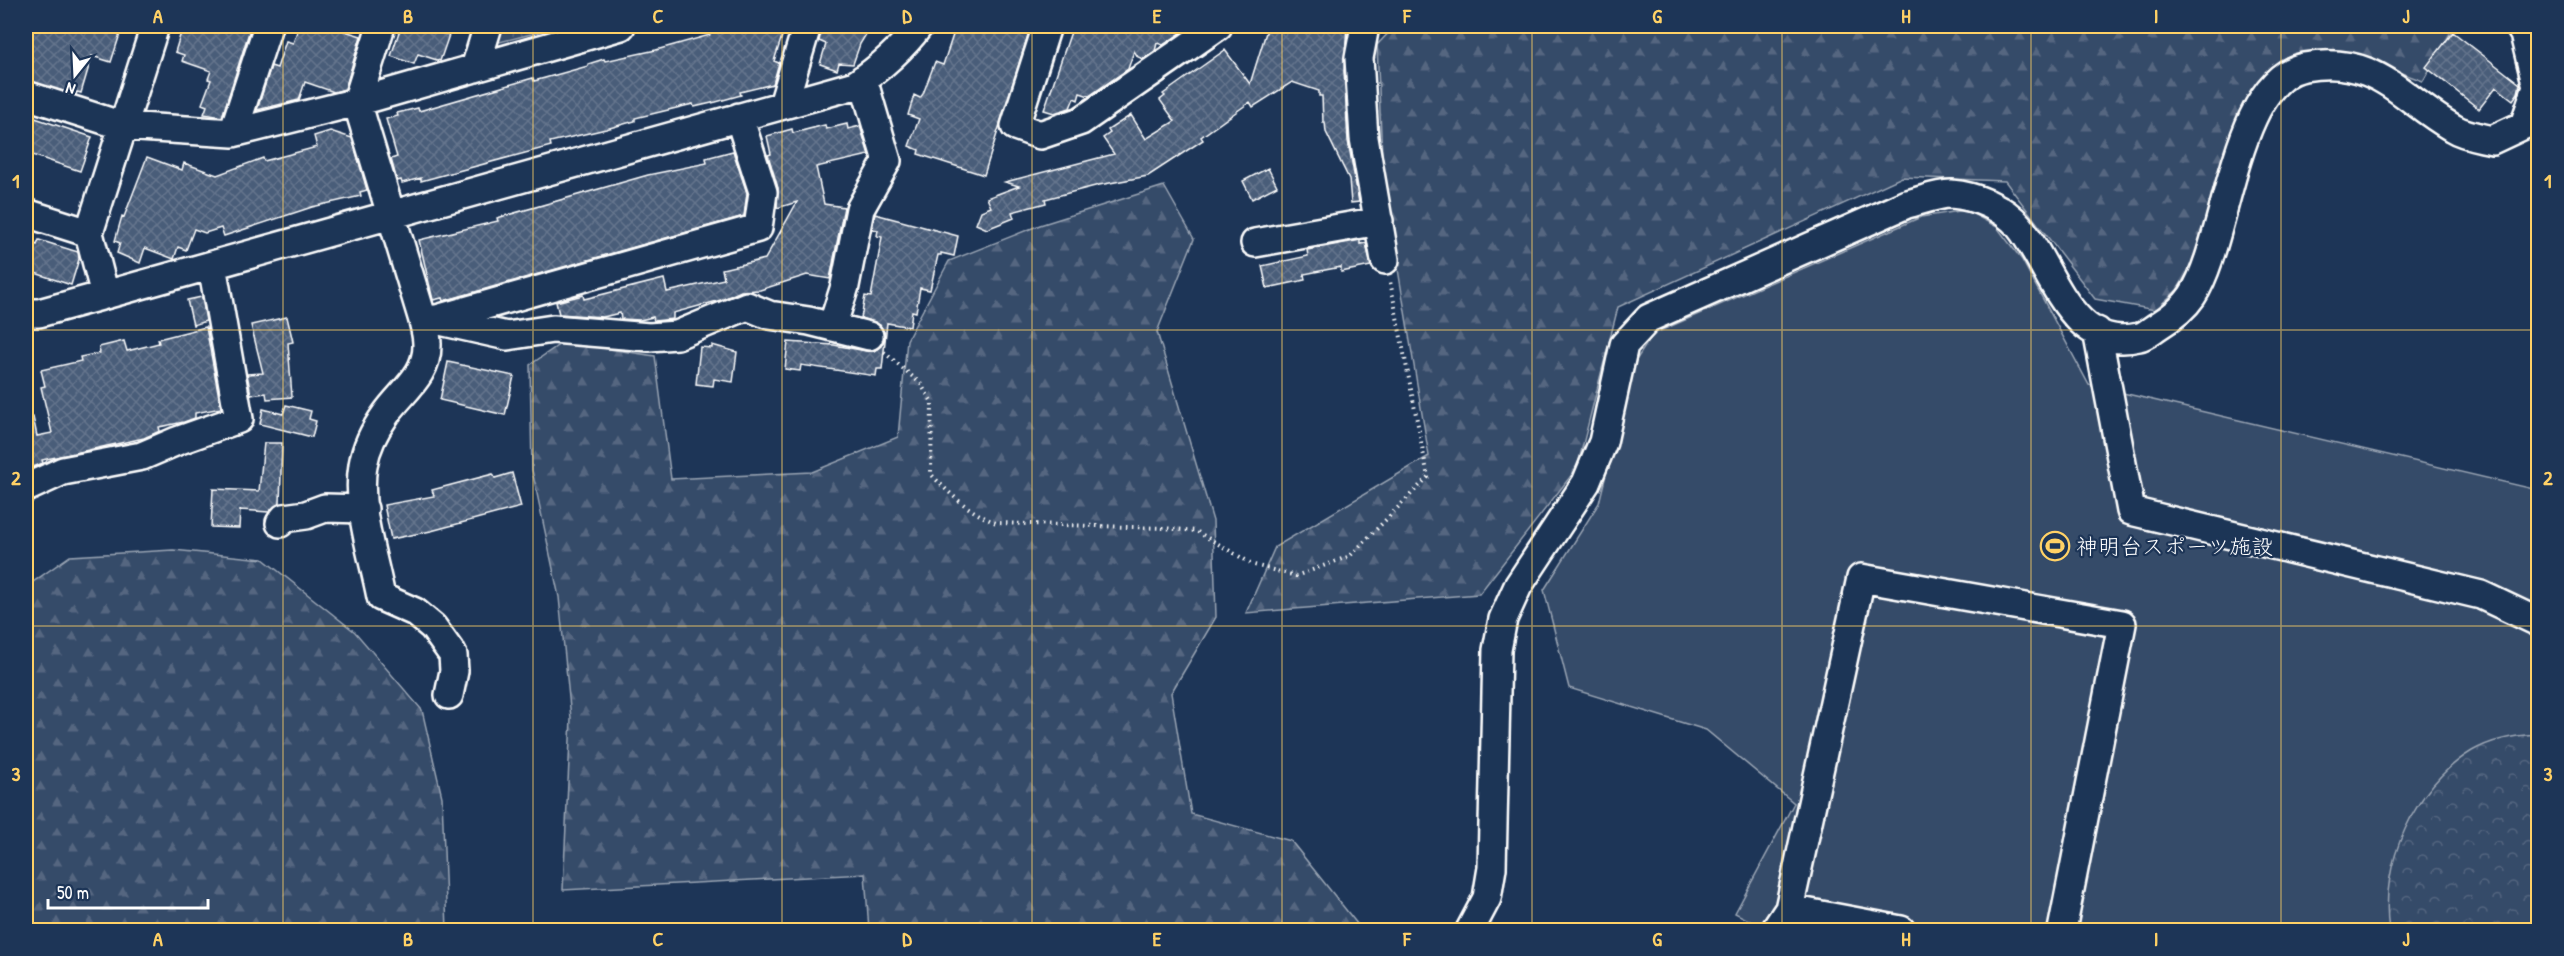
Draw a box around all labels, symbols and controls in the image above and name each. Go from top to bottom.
text: A [153,2,163,29]
text: B [403,2,413,29]
text: C [653,2,664,29]
text: D [902,2,912,29]
text: E [1153,2,1162,29]
text: F [1402,2,1412,29]
text: G [1652,2,1662,29]
text: H [1901,2,1911,29]
text: I [2154,2,2158,29]
text: J [2402,2,2410,29]
north arrow [45,45,105,105]
text: N [62,77,78,101]
text: 1 [12,167,20,194]
text: 1 [2544,167,2552,194]
text: 2 [11,464,21,491]
text: 2 [2543,464,2553,491]
sports icon: 神明台スポーツ施設 [2039,530,2071,562]
place label: 神明台スポーツ施設 [2076,531,2274,561]
text: 3 [12,760,21,787]
text: 3 [2544,760,2553,787]
scale bar [48,872,208,910]
text: 50 m [57,880,89,905]
text: A [153,925,163,952]
text: B [403,925,413,952]
text: C [653,925,664,952]
text: D [902,925,912,952]
text: E [1153,925,1162,952]
text: F [1402,925,1412,952]
text: G [1652,925,1662,952]
text: H [1901,925,1911,952]
text: I [2154,925,2158,952]
text: J [2402,925,2410,952]

